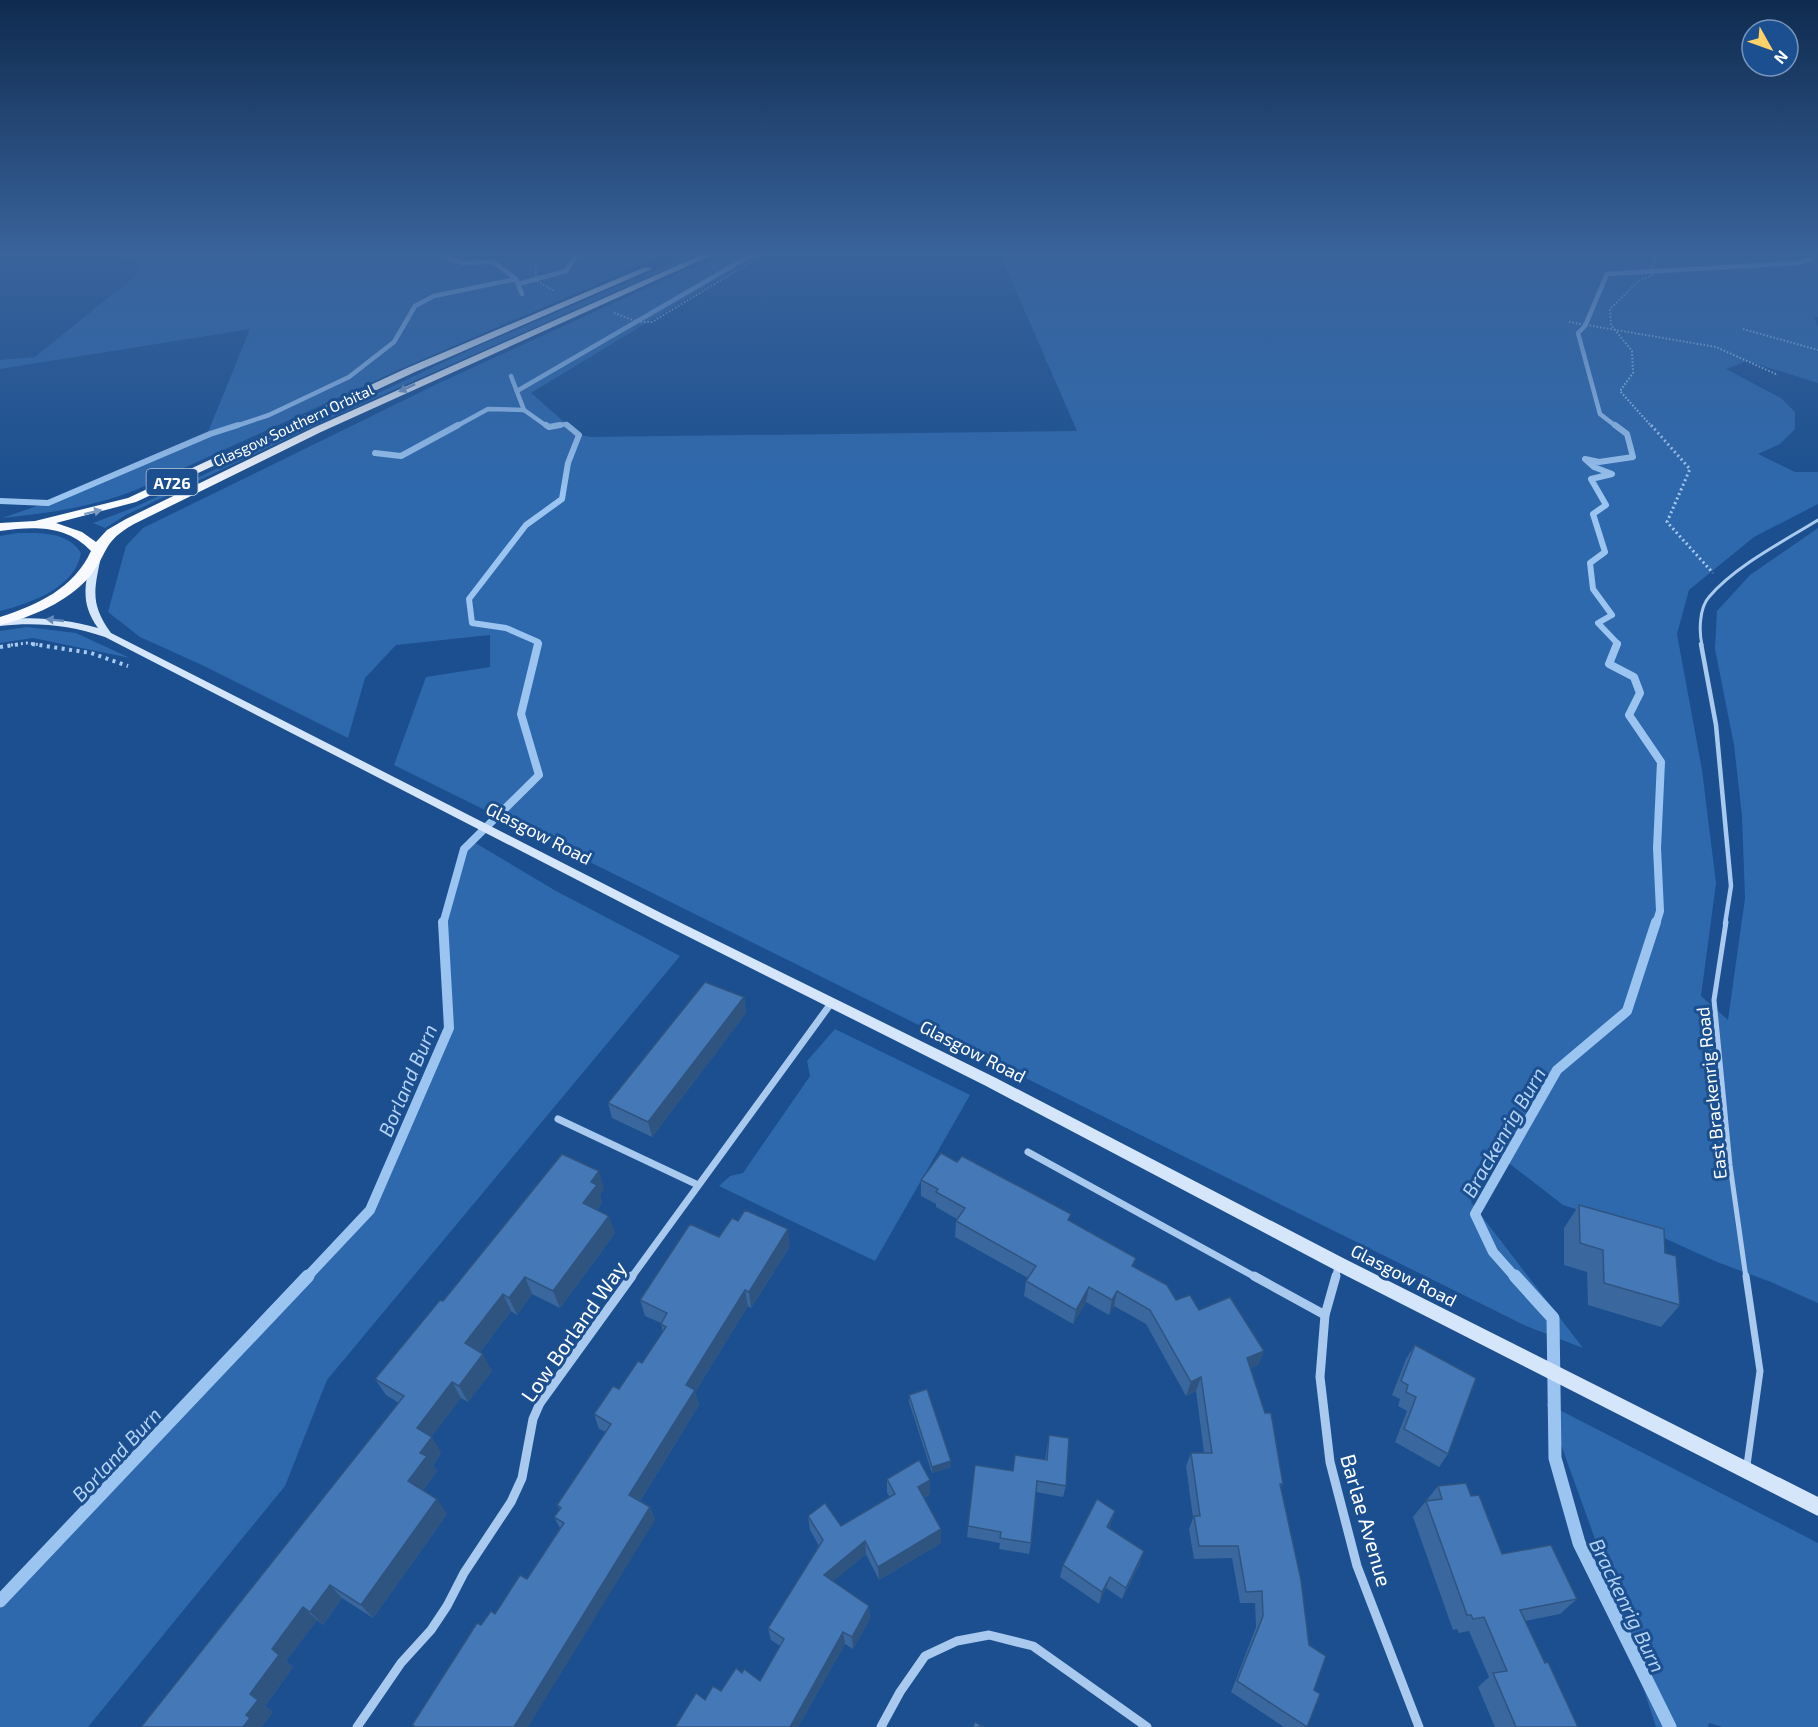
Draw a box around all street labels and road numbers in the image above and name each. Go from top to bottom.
street label: Glasgow Southern Orbital [210,380,376,470]
road number: A726 [146,469,198,495]
street label: Glasgow Road [482,797,596,869]
street label: East Brackenrig Road [1691,1006,1731,1180]
street label: Glasgow Road [916,1015,1030,1087]
street label: Glasgow Road [1347,1239,1461,1311]
street label: Low Borland Way [515,1256,631,1406]
street label: Barlae Avenue [1336,1451,1398,1589]

